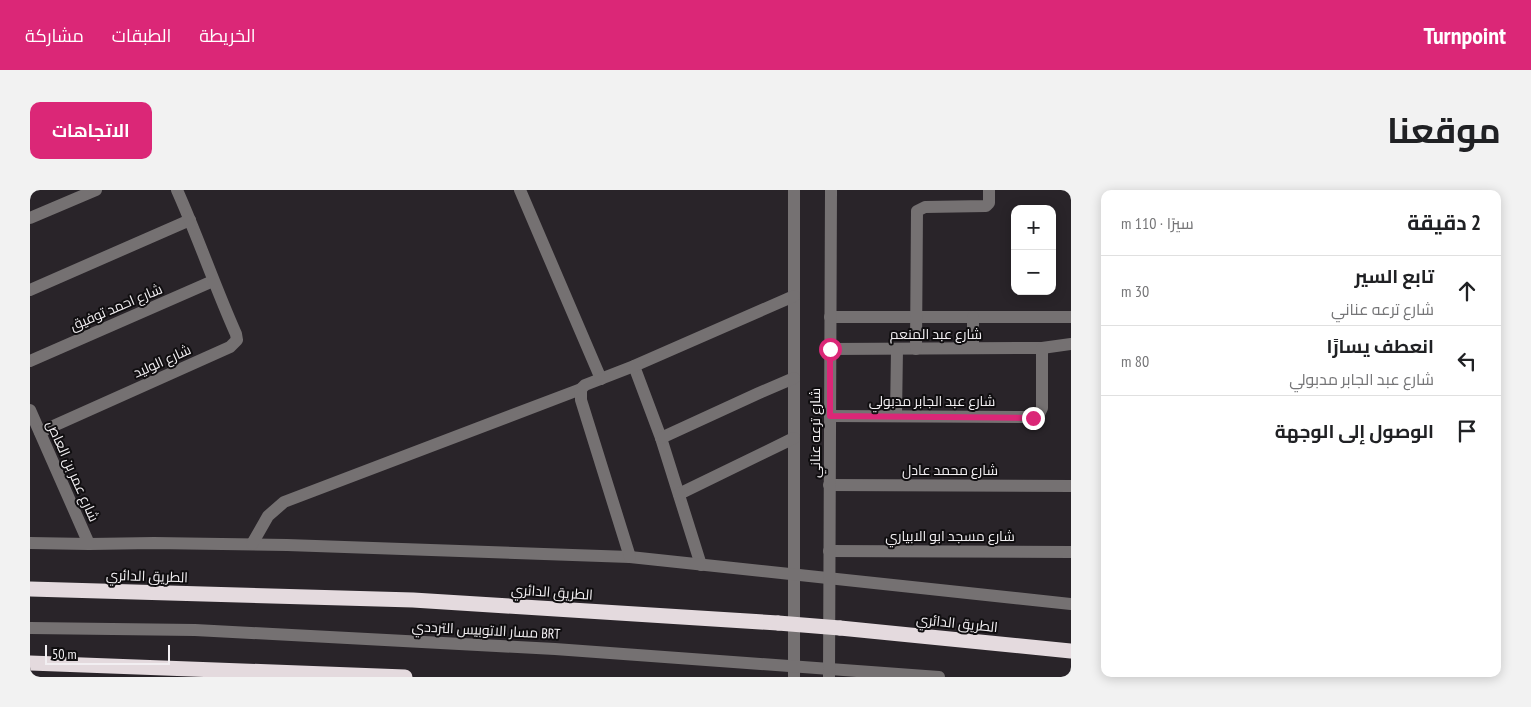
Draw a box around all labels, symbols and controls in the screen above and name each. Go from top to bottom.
text: Turnpoint [1424,20,1506,51]
text: مشاركة [25,24,84,47]
text: الطبقات [112,24,171,47]
text: الخريطة [199,24,256,47]
button: الاتجاهات [30,102,152,159]
text: موقعنا [1387,107,1501,153]
map controls [1011,205,1056,295]
button: + [1011,205,1056,250]
text: 2 دقيقة [1407,209,1481,236]
text: سيرًا · 110 m [1121,213,1194,233]
button: − [1011,250,1056,295]
text: تابع السير [1355,264,1434,288]
icon: ahead [1453,277,1481,305]
street label: شارع احمد توفيق [67,279,165,335]
text: 30 m [1121,281,1149,301]
text: شارع ترعه عناني [1331,299,1434,319]
street label: شارع عبد المنعم [890,325,982,344]
text: انعطف يسارًا [1326,334,1434,358]
route start [819,338,842,361]
street label: شارع الوليد [130,340,194,382]
icon: left [1453,347,1481,375]
text: 80 m [1121,351,1149,371]
text: شارع عبد الجابر مدبولي [1289,369,1434,389]
street label: شارع ترعه عناني [806,388,827,478]
street label: شارع عبد الجابر مدبولي [869,392,995,413]
route end [1022,407,1045,430]
icon: arrive [1453,417,1481,445]
street label: شارع عمر بن العاص [43,418,103,524]
text: الوصول إلى الوجهة [1275,419,1434,443]
street label: شارع محمد عادل [902,461,998,479]
street label: شارع مسجد ابو الابياري [885,527,1015,548]
street label: الطريق الدائري [106,566,188,589]
street label: الطريق الدائري [510,580,594,607]
street label: الطريق الدائري [915,610,999,639]
street label: مسار الاتوبيس الترددي BRT [411,617,561,646]
scale bar [45,642,170,665]
text: 50 m [52,645,77,663]

